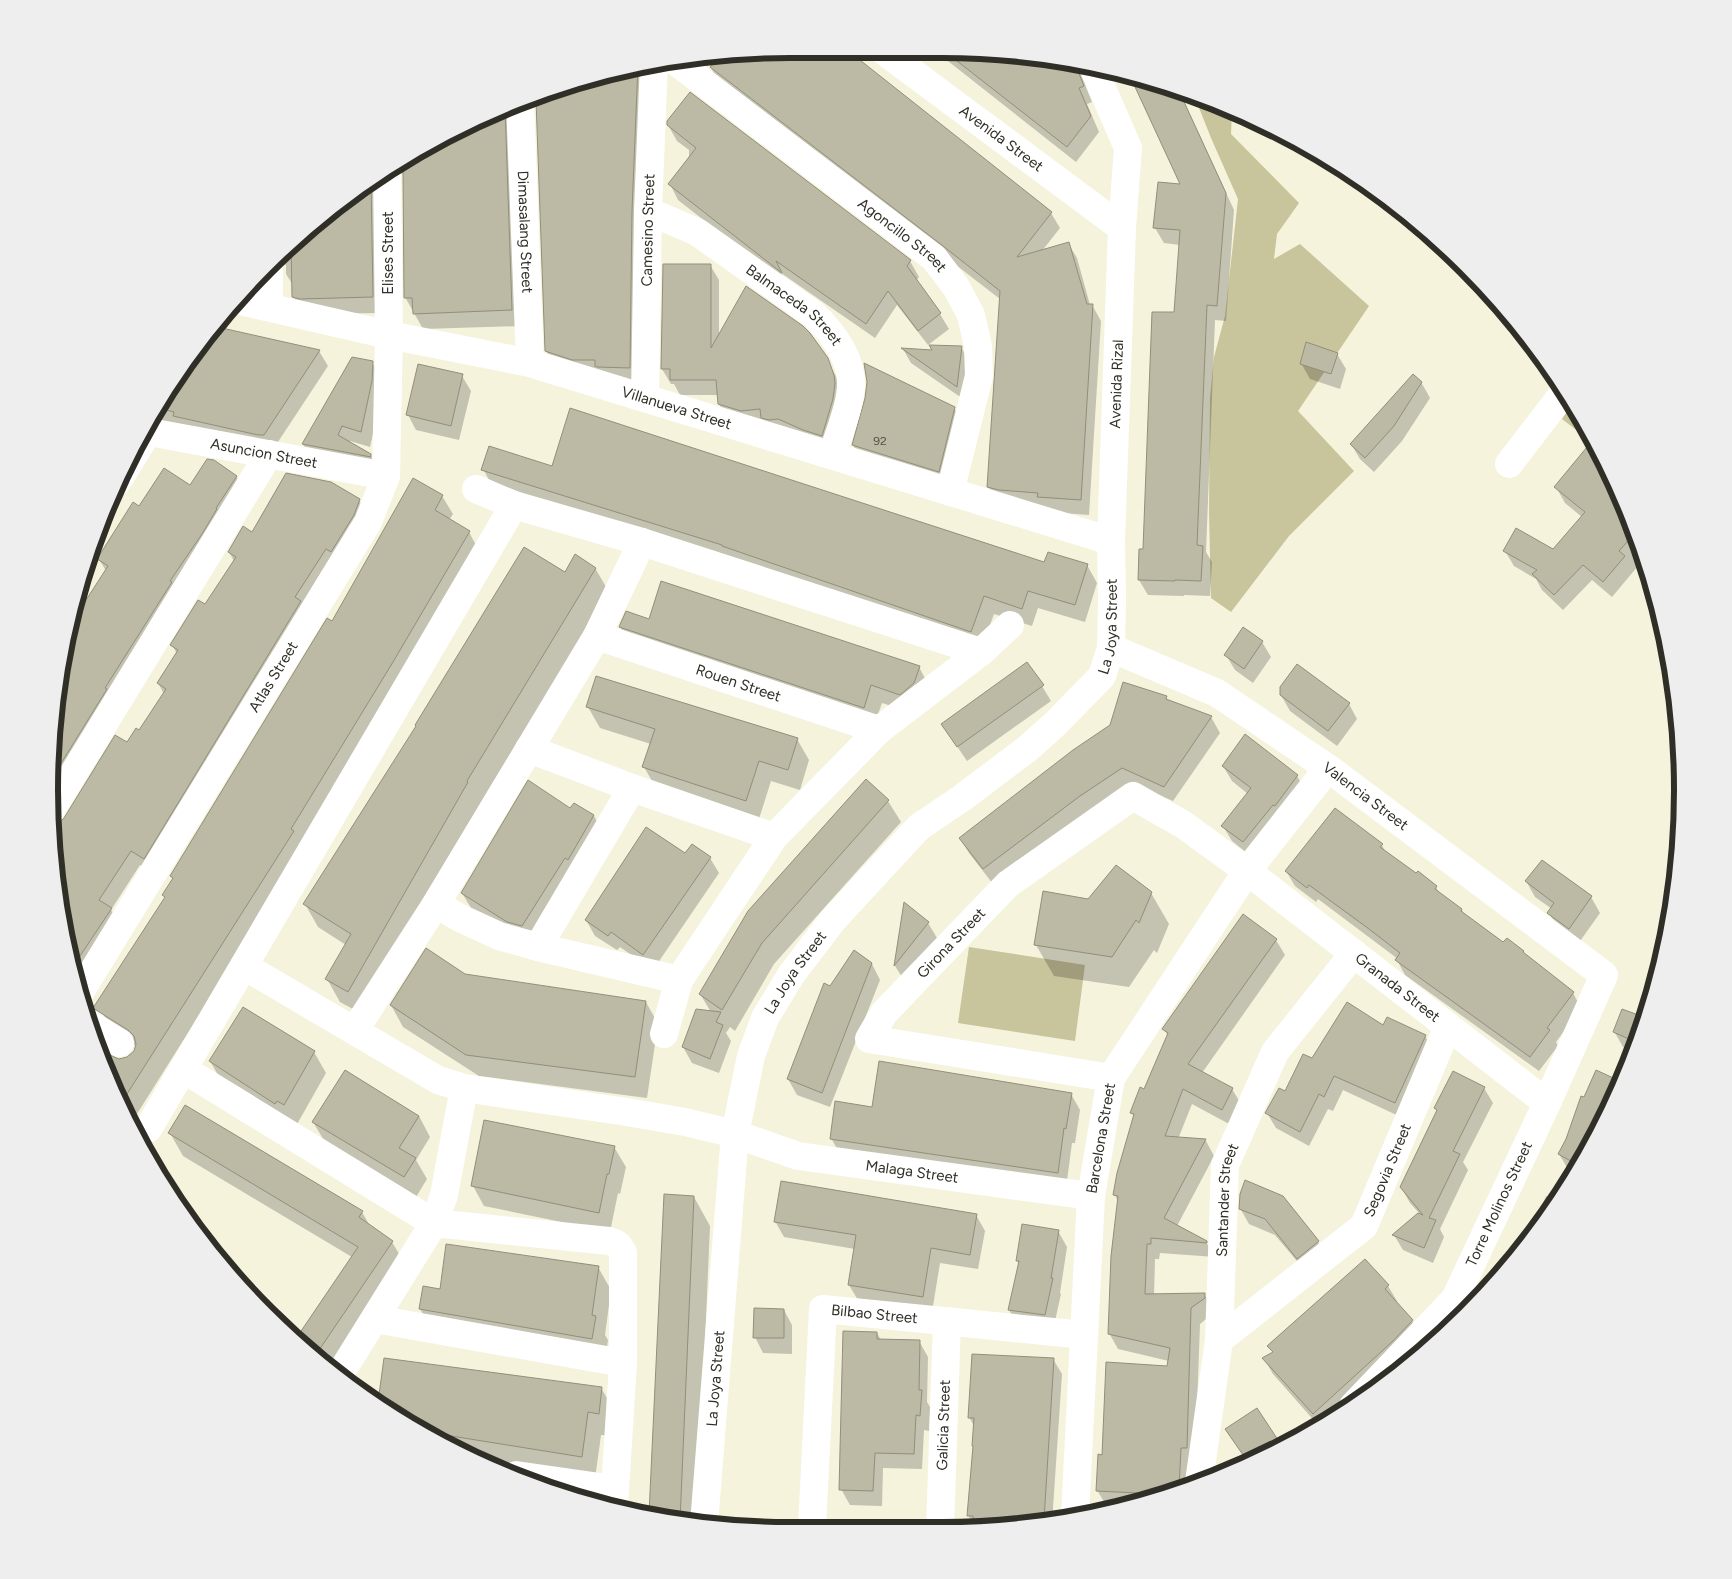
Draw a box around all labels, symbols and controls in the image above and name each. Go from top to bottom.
street label: Avenida Street [956,101,1047,176]
street label: Dimasalang Street [514,170,536,294]
street label: Camesino Street [638,173,659,287]
street label: Agoncillo Street [854,194,951,276]
street label: Elises Street [379,211,397,295]
street label: Balmaceda Street [743,261,846,349]
street label: Avenida Rizal [1106,339,1127,429]
street label: Villanueva Street [619,383,734,433]
house number: 92 [873,434,887,448]
street label: Asuncion Street [209,435,319,472]
street label: La Joya Street [1094,578,1121,677]
street label: Atlas Street [245,638,302,715]
street label: Rouen Street [693,661,784,706]
street label: Valencia Street [1319,758,1412,834]
street label: Girona Street [913,904,989,982]
street label: La Joya Street [761,927,830,1017]
street label: Granada Street [1352,949,1444,1026]
street label: Barcelona Street [1083,1081,1119,1195]
street label: Segovia Street [1360,1121,1415,1220]
street label: Torre Molinos Street [1462,1138,1536,1269]
street label: Santander Street [1213,1140,1243,1257]
street label: Malaga Street [864,1156,960,1187]
street label: Bilbao Street [830,1301,919,1327]
street label: La Joya Street [703,1329,728,1427]
street label: Galicia Street [933,1379,954,1471]

